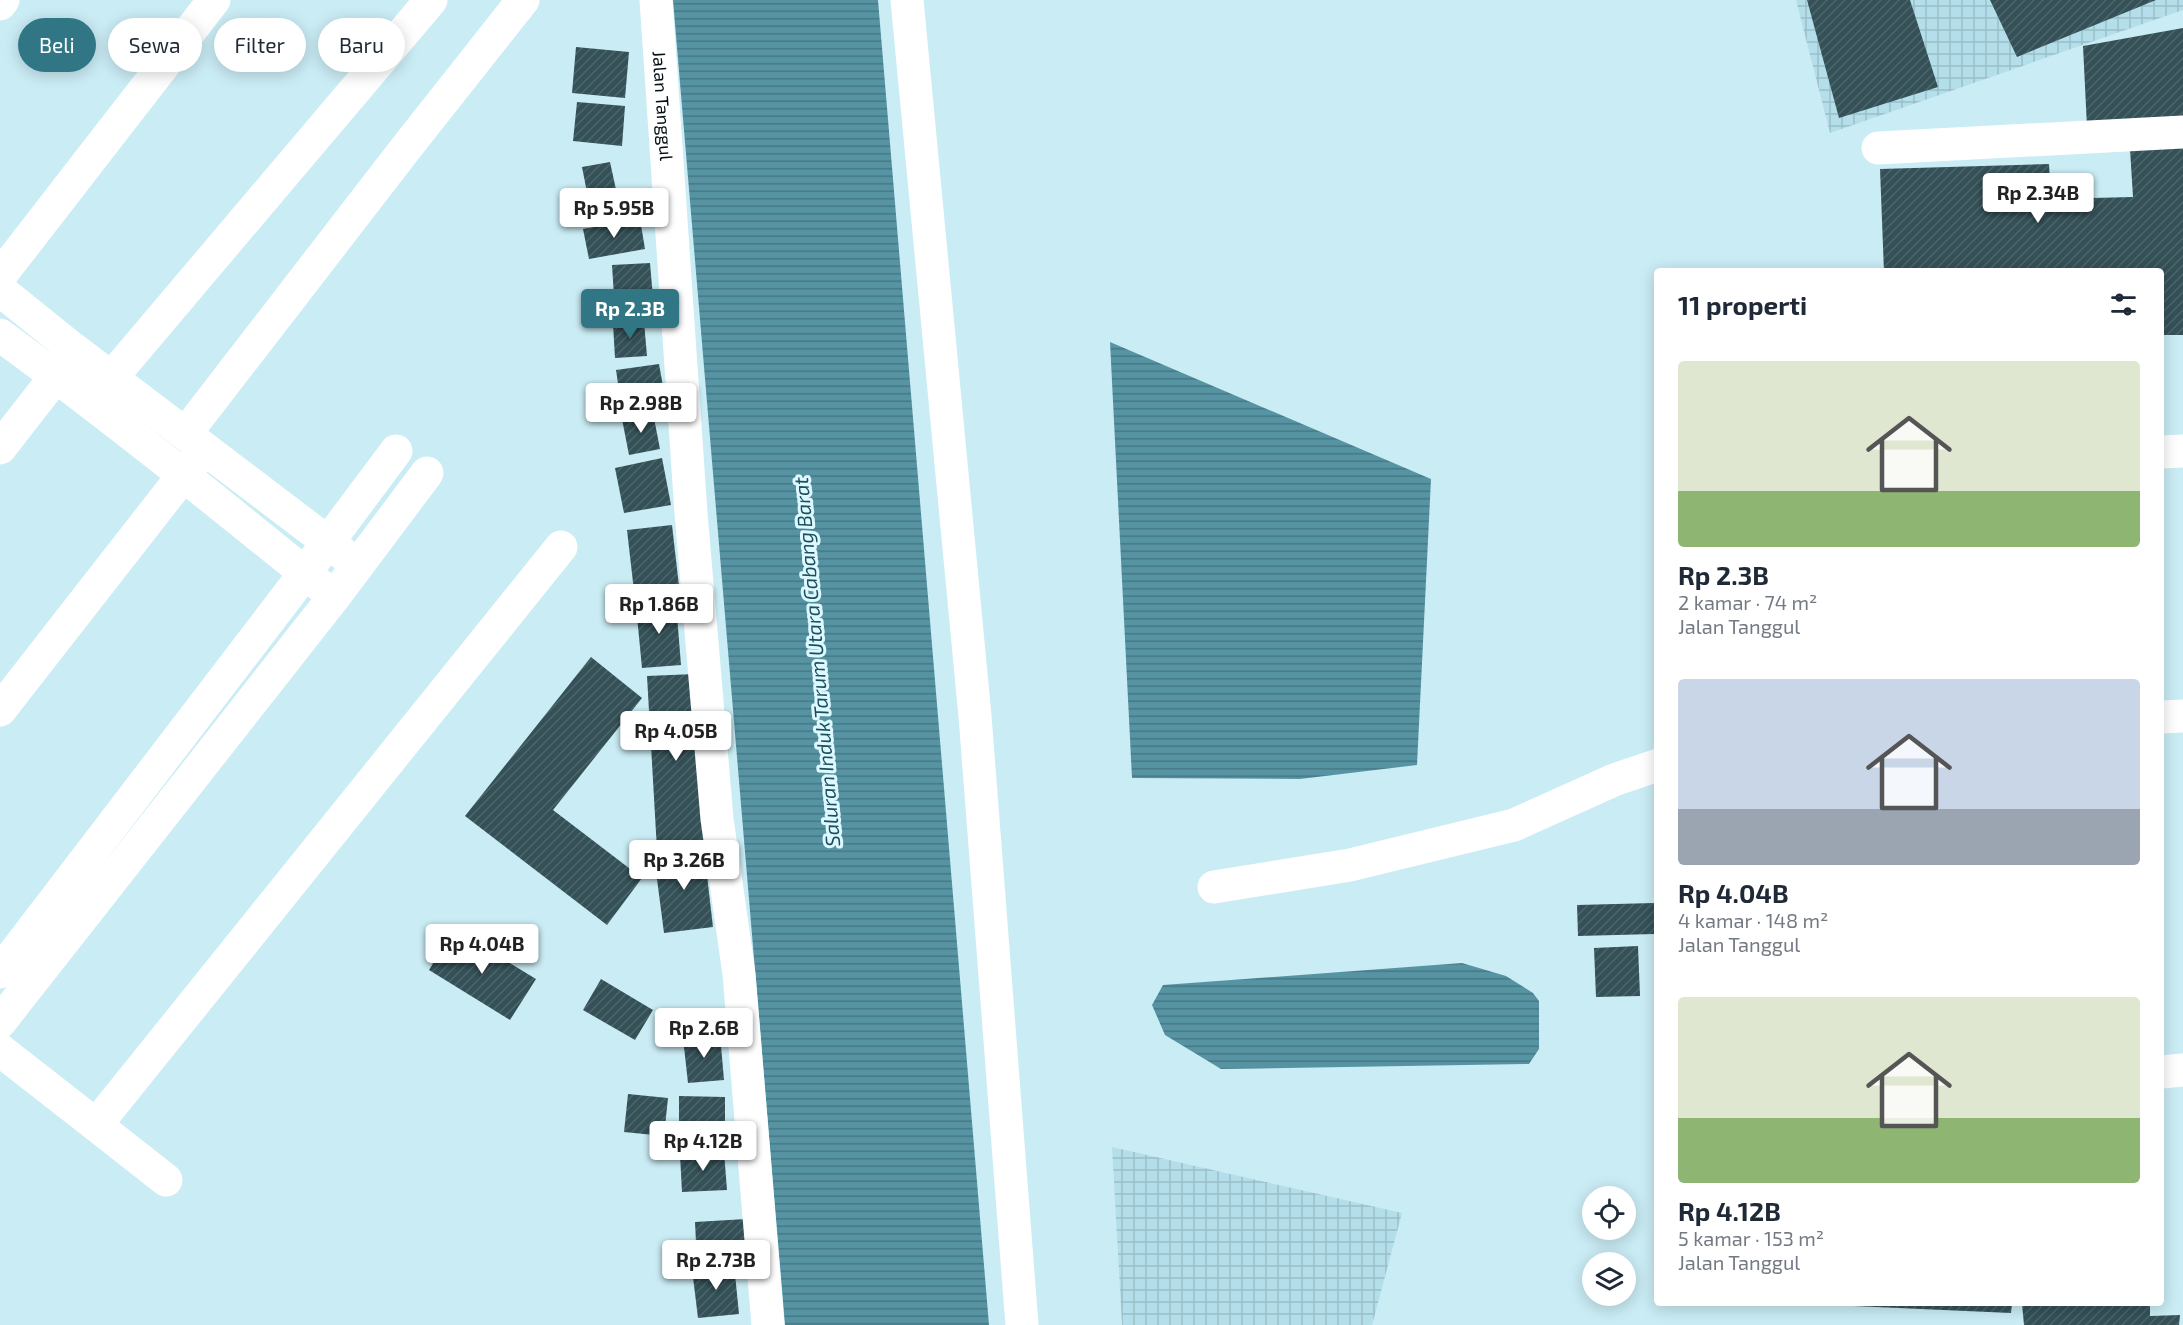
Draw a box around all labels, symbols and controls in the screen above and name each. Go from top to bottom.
chip: Beli [18,18,96,72]
chip: Sewa [108,18,202,72]
chip: Filter [214,18,306,72]
chip: Baru [318,18,405,72]
street label: Jalan Tanggul [648,50,678,162]
pin: Rp 2.34B [1976,173,2100,224]
text: Rp 2.34B [1997,180,2079,204]
pin: Rp 5.95B [552,188,676,239]
text: Rp 5.95B [574,195,654,219]
icon: filters [2107,288,2140,321]
pin: Rp 2.3B [575,289,685,340]
text: 11 properti [1678,289,1807,320]
text: Rp 2.3B [595,296,665,320]
pin: Rp 2.98B [579,383,703,434]
text: Rp 2.98B [600,390,682,414]
icon: home [1855,400,1963,508]
water label: Saluran Induk Tarum Utara Cabang Barat [788,476,844,848]
text: Rp 2.3B [1678,559,1769,590]
pin: Rp 1.86B [597,584,721,635]
text: 2 kamar · 74 m² [1678,590,1817,614]
text: Rp 1.86B [619,591,699,615]
text: Jalan Tanggul [1678,614,1800,638]
pin: Rp 4.05B [614,711,738,762]
text: Rp 4.05B [634,718,718,742]
icon: home [1855,718,1963,826]
pin: Rp 3.26B [622,840,746,891]
text: Rp 3.26B [643,847,725,871]
text: Rp 4.04B [1678,877,1789,908]
text: 4 kamar · 148 m² [1678,908,1828,932]
pin: Rp 4.04B [420,924,544,975]
text: Rp 4.04B [439,931,525,955]
text: Jalan Tanggul [1678,932,1800,956]
pin: Rp 2.6B [649,1008,759,1059]
text: Rp 2.6B [669,1015,739,1039]
icon: home [1855,1036,1963,1144]
pin: Rp 4.12B [641,1121,765,1172]
text: Rp 4.12B [663,1128,743,1152]
map controls [1582,1186,1636,1306]
button: locate [1582,1186,1636,1240]
text: Rp 4.12B [1678,1195,1781,1226]
text: 5 kamar · 153 m² [1678,1226,1824,1250]
pin: Rp 2.73B [654,1240,778,1291]
text: Rp 2.73B [676,1247,756,1271]
text: Jalan Tanggul [1678,1250,1800,1274]
button: layers [1582,1252,1636,1306]

